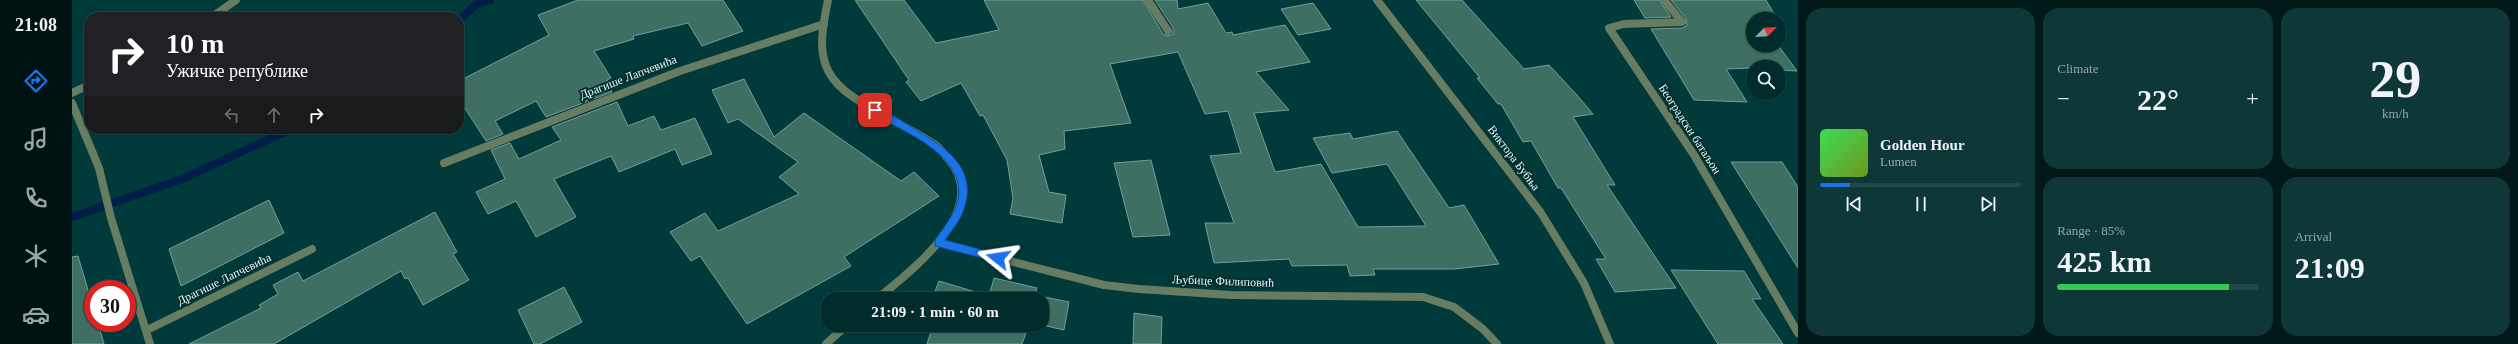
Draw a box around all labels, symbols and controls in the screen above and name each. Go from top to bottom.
north arrow [1746,12,1786,52]
map controls [1746,12,1786,100]
text: 21:08 [15,15,57,35]
icon: right [100,28,152,80]
text: 10 m [166,28,224,59]
text: 29 [2369,51,2421,108]
street label: Драгише Лапчевића [577,52,679,102]
button: search [1746,60,1786,100]
text: Ужичке републике [166,61,308,81]
text: Climate [2057,61,2099,76]
icon: directions [22,67,50,95]
street label: Београдски батаљон [1656,82,1725,177]
text: 22° [2137,83,2179,116]
text: − [2057,86,2070,111]
text: + [2246,86,2259,111]
pin [858,93,892,127]
icon: arrive [864,99,886,121]
icon: left [221,104,243,126]
icon: ahead [263,104,285,126]
icon: right [305,104,327,126]
text: km/h [2382,106,2409,121]
street label: Виктора Бубња [1485,123,1543,194]
icon: music [22,125,50,153]
text: Golden Hour [1880,137,1965,153]
text: Lumen [1880,154,1917,169]
icon: phone [22,184,50,212]
icon: previous [1843,193,1865,215]
icon: pause [1910,193,1932,215]
icon: next [1977,193,1999,215]
text: Range · 85% [2057,223,2125,238]
text: Arrival [2295,229,2332,244]
position arrow [977,237,1019,279]
icon: climate [22,242,50,270]
text: 425 km [2057,245,2152,278]
street label: Драгише Лапчевића [175,250,274,308]
text: 21:09 [2295,251,2365,284]
street label: Љубице Филиповић [1172,272,1274,290]
speed limit sign: 30 [84,280,136,332]
icon: car [22,301,50,329]
text: 21:09 · 1 min · 60 m [871,304,999,320]

